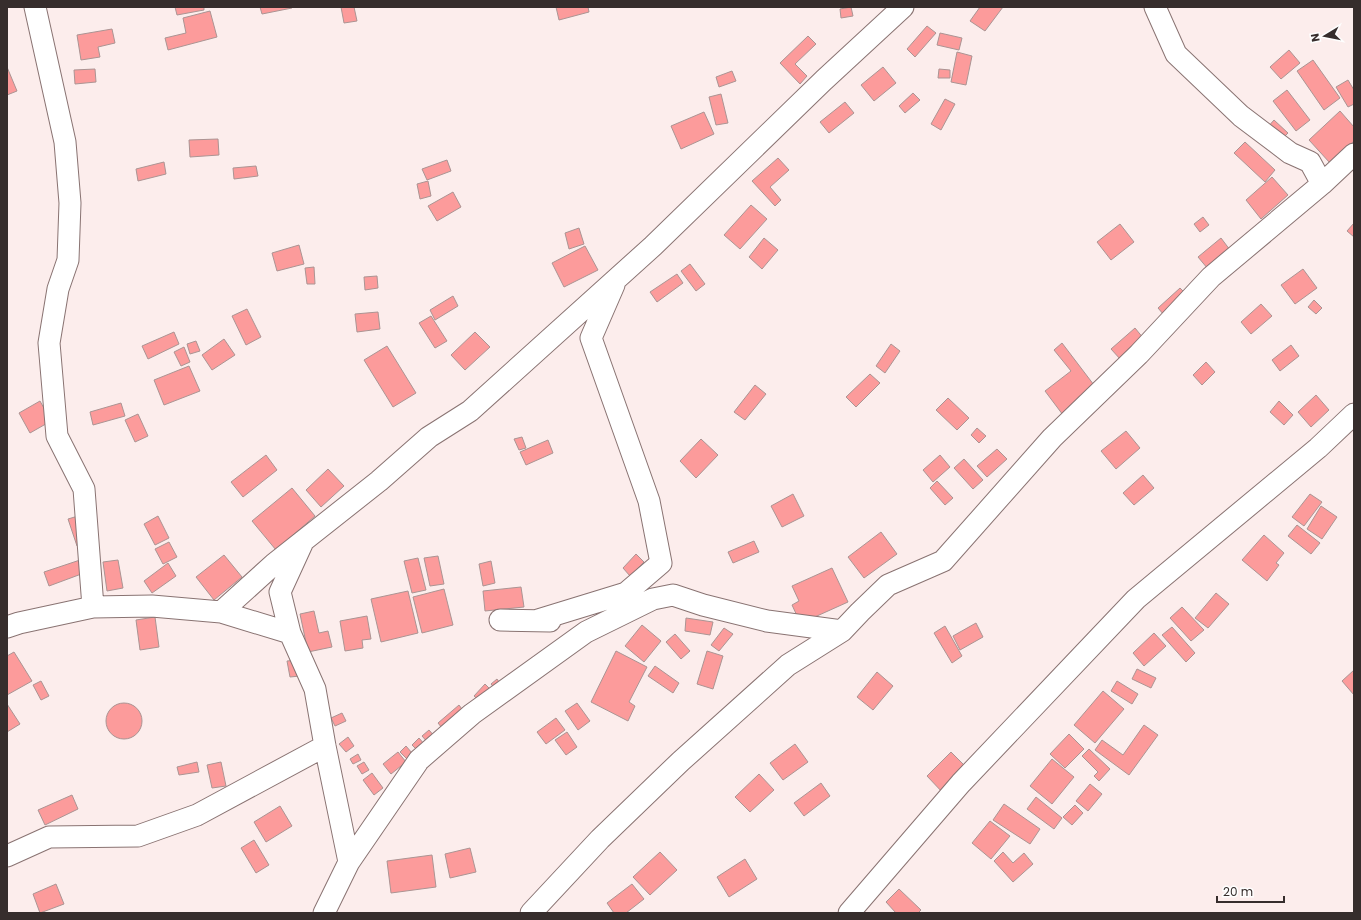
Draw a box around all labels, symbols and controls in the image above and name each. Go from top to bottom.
north arrow [1305,16,1345,56]
text: N [1307,32,1324,43]
scale bar [1217,878,1284,904]
text: 20 m [1223,883,1253,900]

